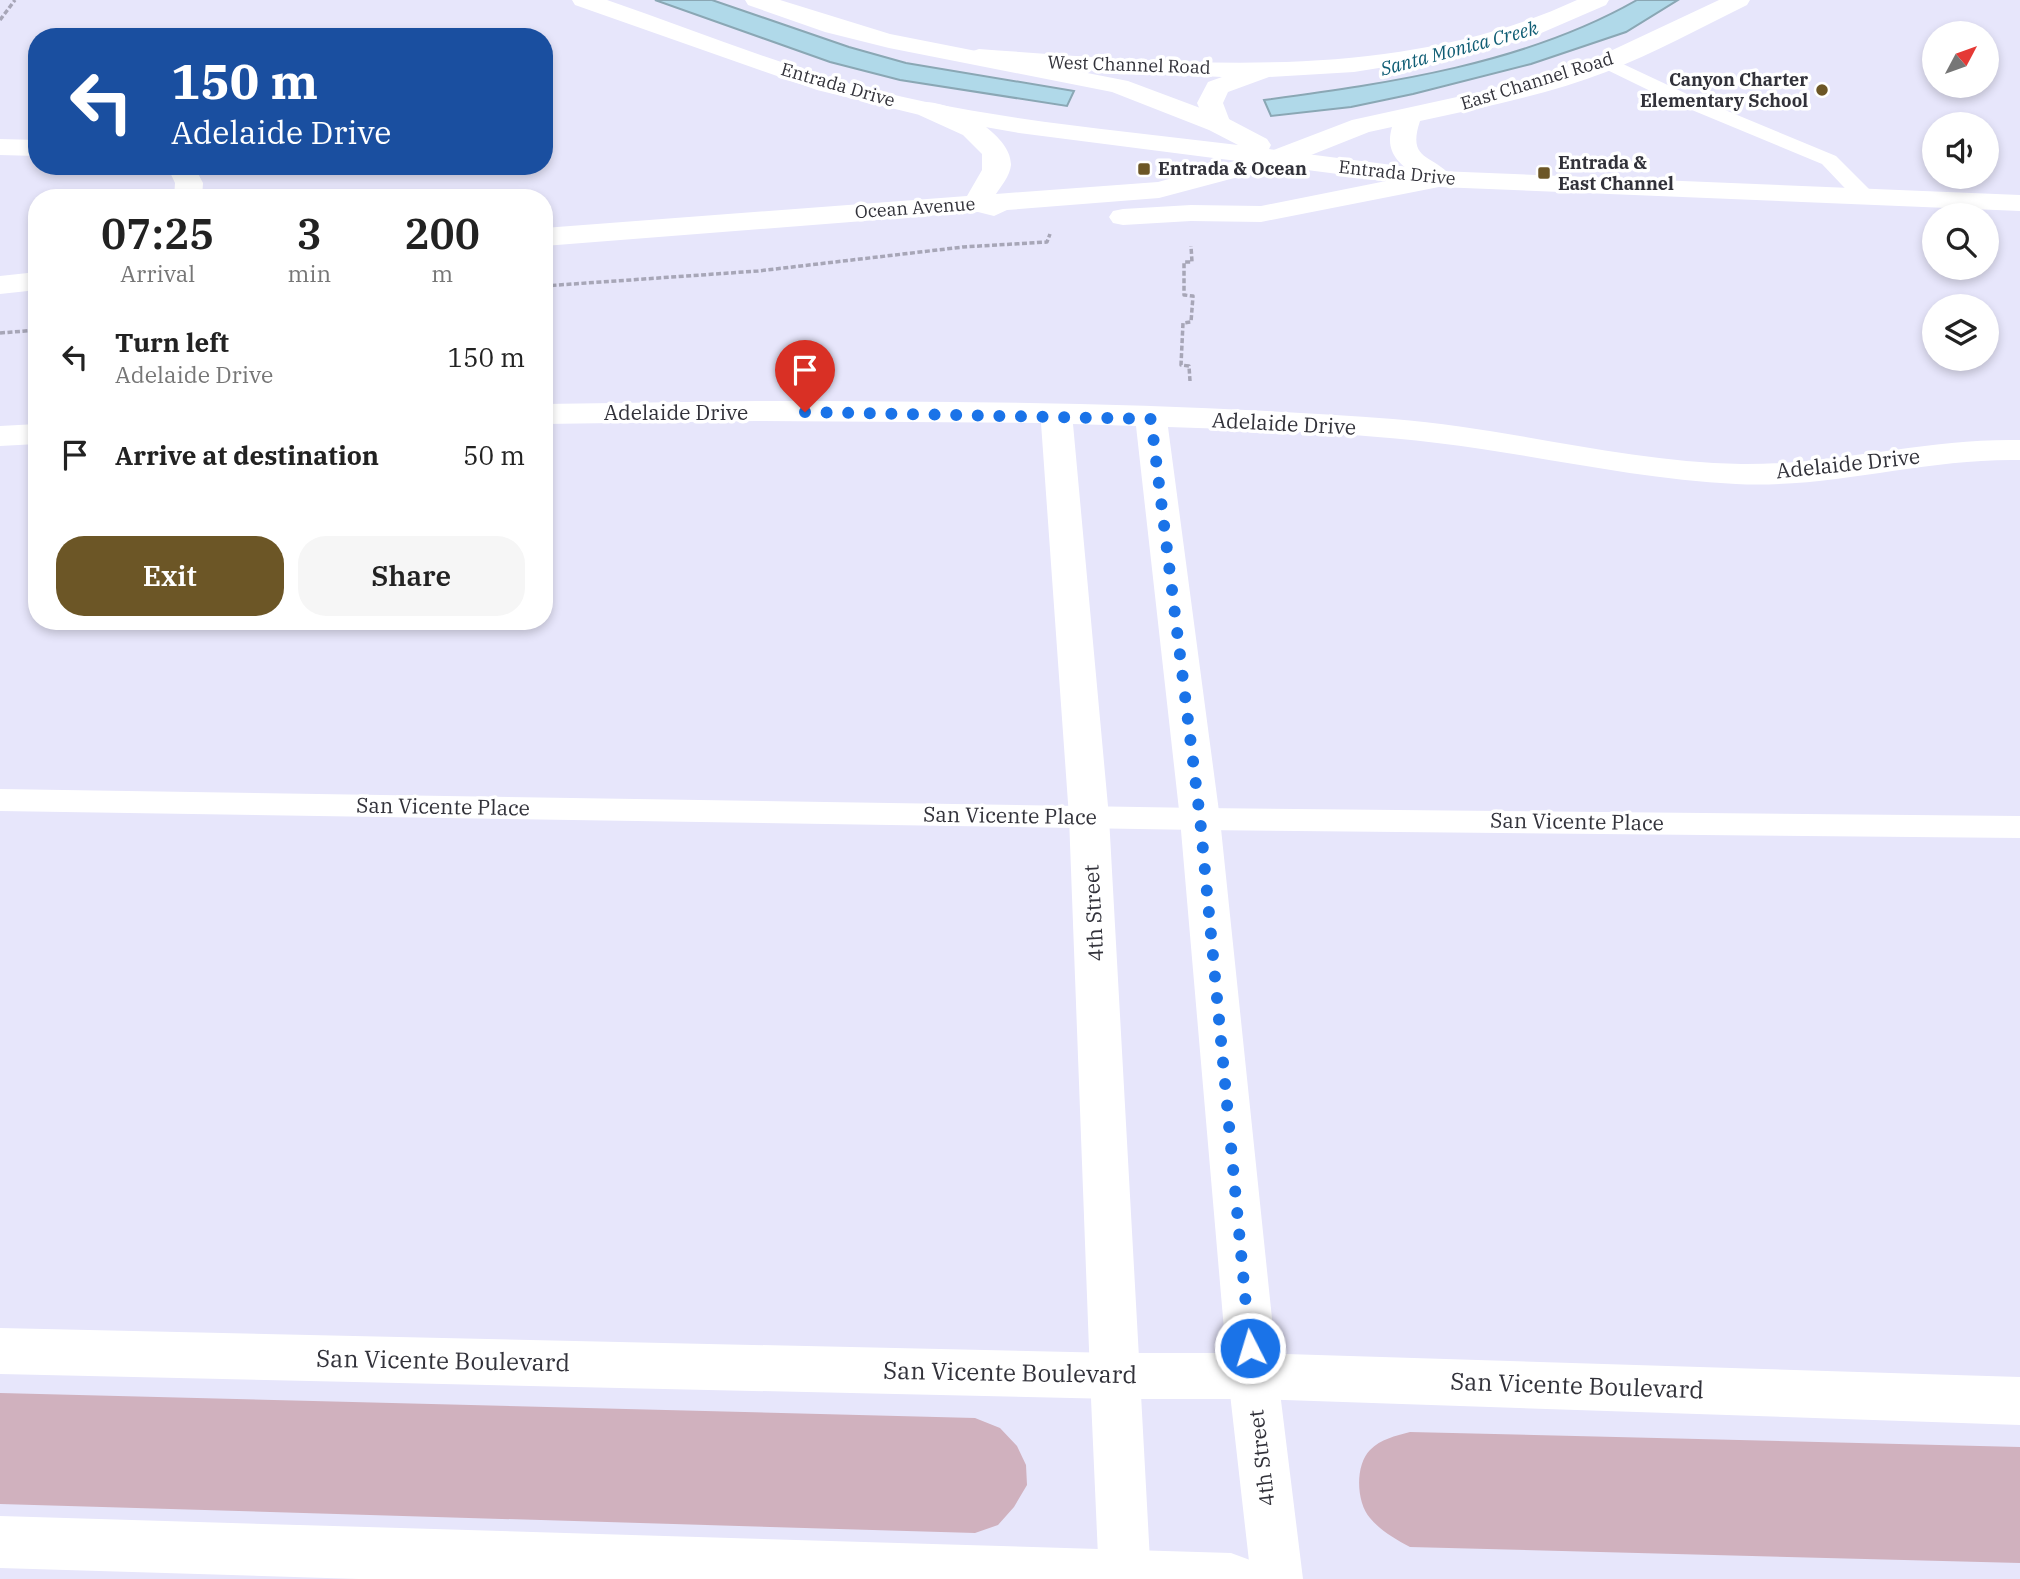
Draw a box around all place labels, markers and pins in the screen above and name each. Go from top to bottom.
place label: Canyon Charter Elementary School [1640,68,1808,112]
marker: Canyon Charter Elementary School [1814,82,1830,98]
place label: Entrada & East Channel [1558,151,1674,195]
place label: Entrada & Ocean [1158,157,1307,180]
marker: Entrada & Ocean [1136,161,1152,177]
marker: Entrada & East Channel [1536,165,1552,181]
pin [775,340,835,412]

